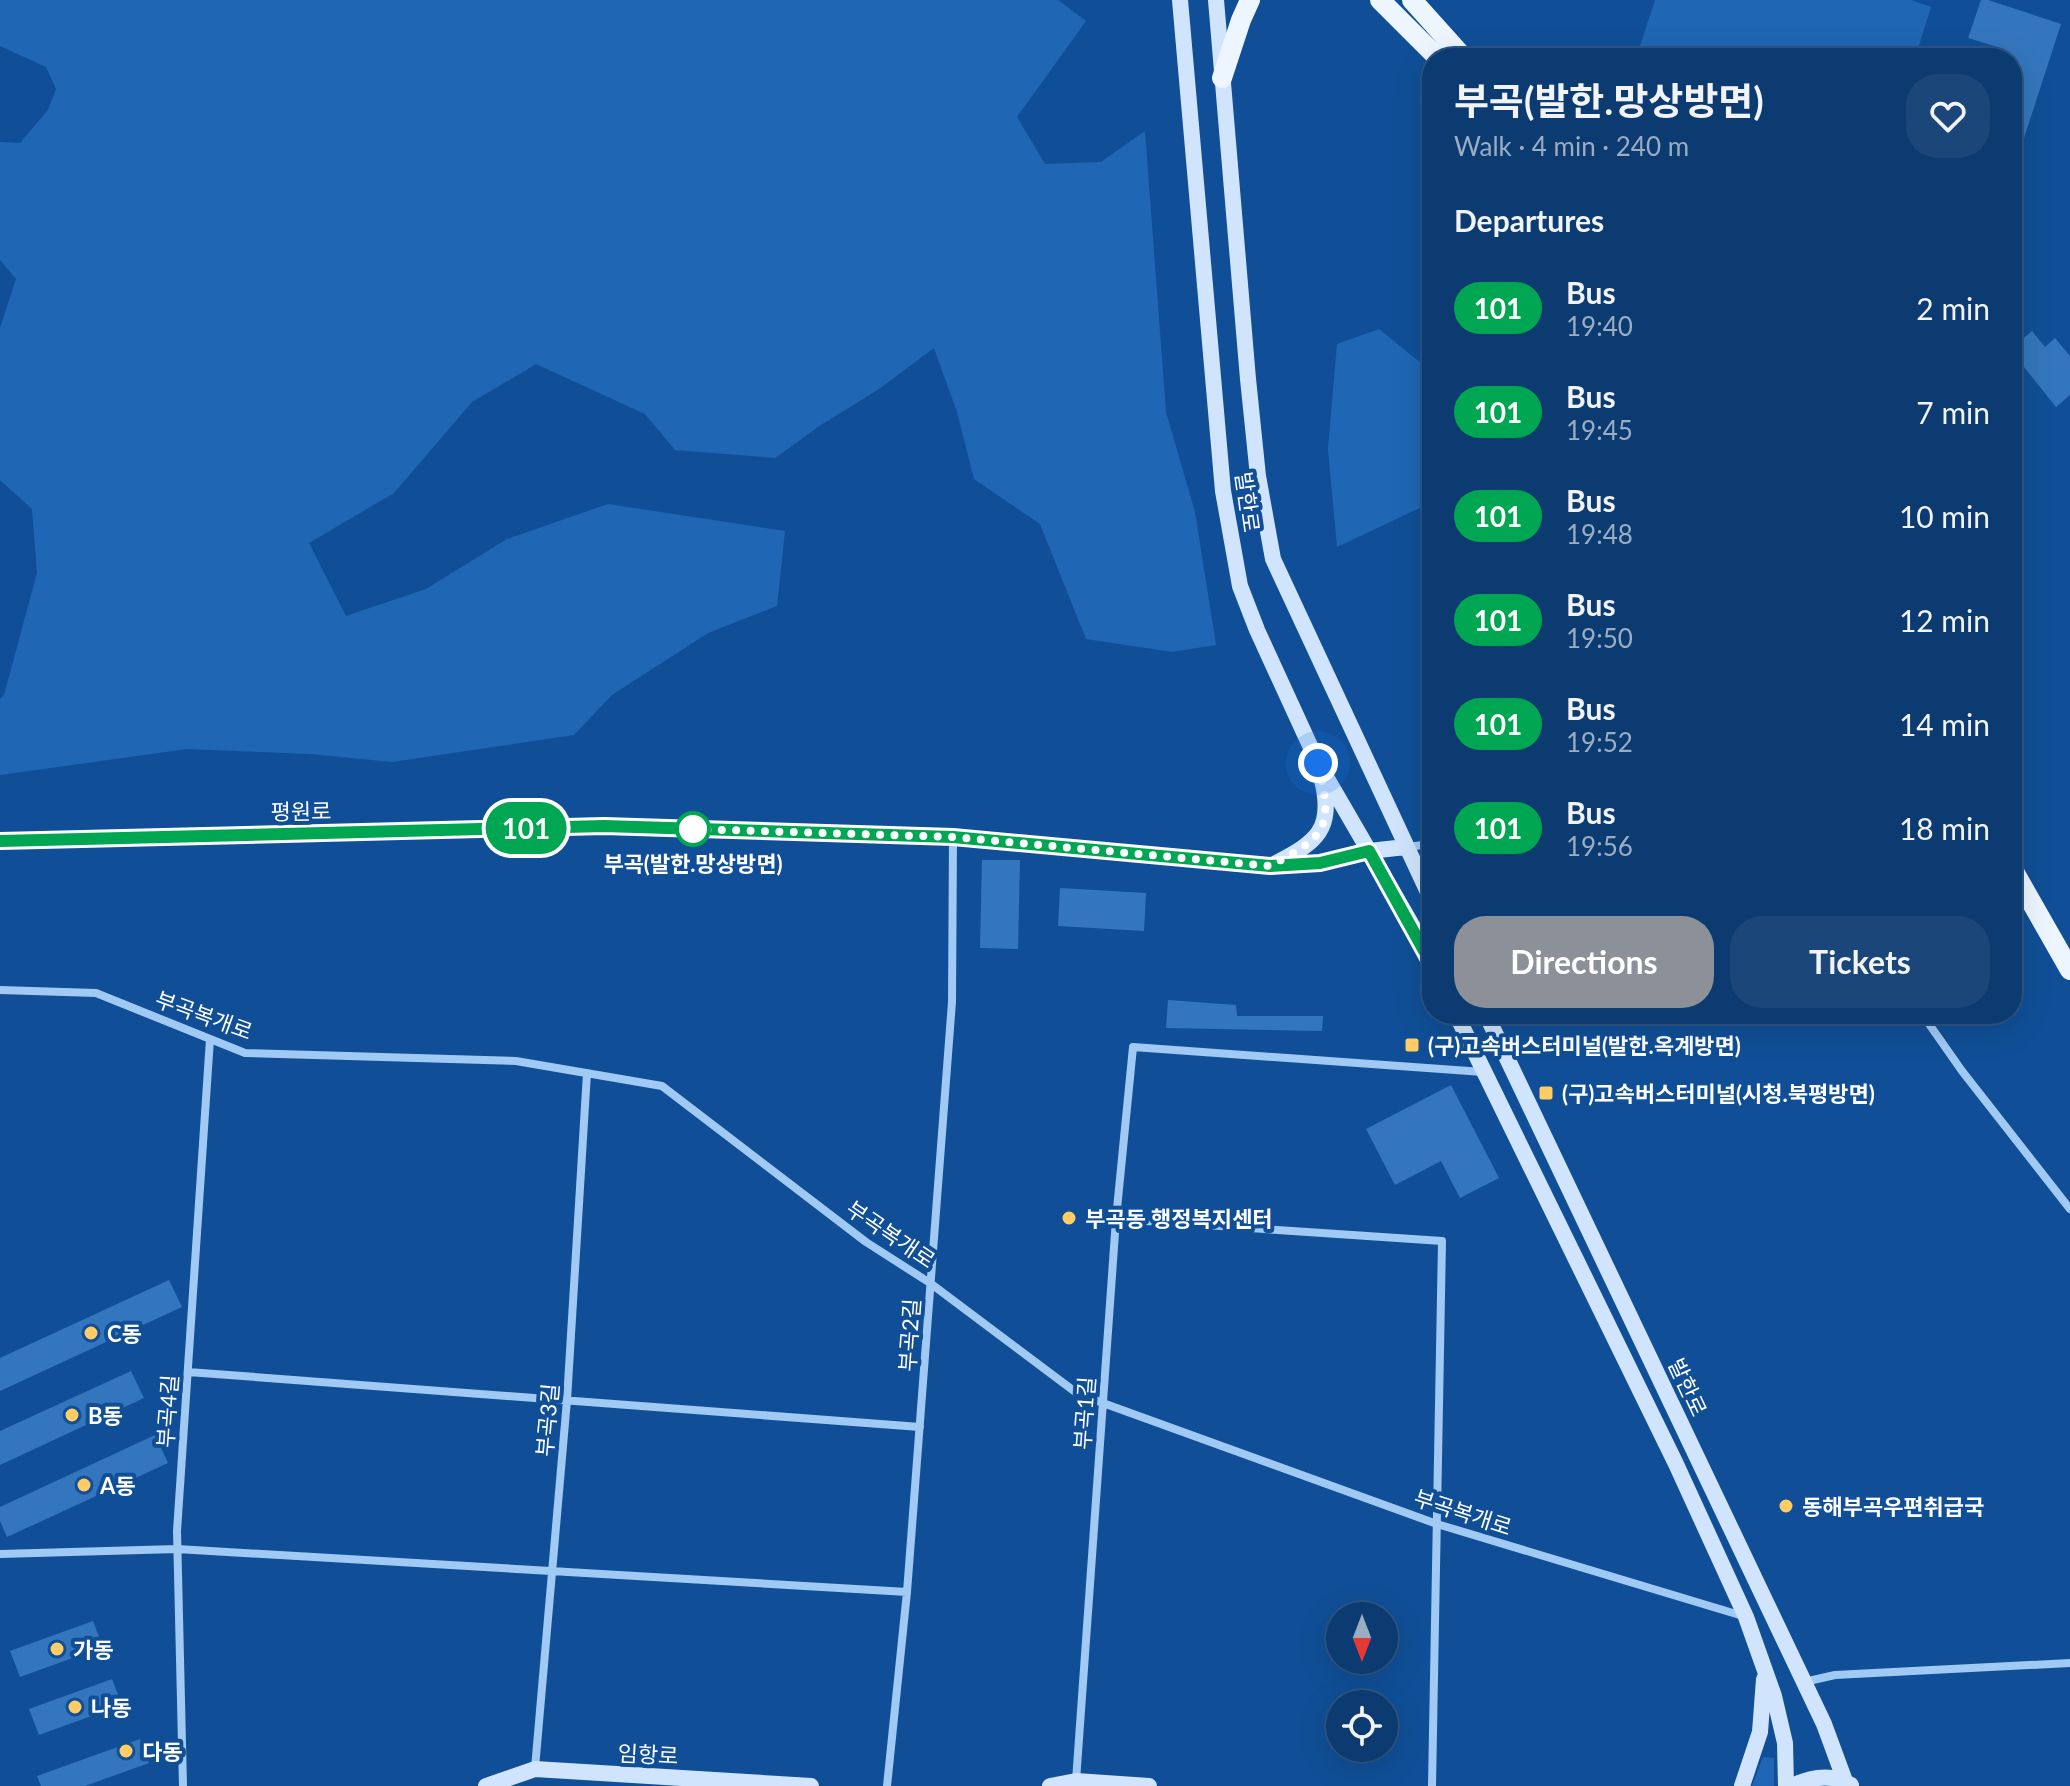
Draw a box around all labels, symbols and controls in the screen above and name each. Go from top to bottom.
button: heart [1906,74,1990,158]
text: 부곡(발한.망상방면) [1454,77,1764,123]
text: Walk · 4 min · 240 m [1454,130,1689,162]
text: Departures [1454,202,1604,238]
text: Bus [1566,274,1616,310]
text: 2 min [1916,290,1990,326]
text: 101 [1474,291,1522,325]
text: 19:40 [1566,310,1633,342]
text: Bus [1566,378,1616,414]
text: 7 min [1916,394,1990,430]
text: 101 [1474,395,1522,429]
text: 19:45 [1566,414,1633,446]
street label: 발한로 [1230,470,1266,534]
text: Bus [1566,482,1616,518]
text: 10 min [1899,498,1990,534]
text: 101 [1474,499,1522,533]
text: 19:48 [1566,518,1633,550]
text: Bus [1566,586,1616,622]
text: 12 min [1899,602,1990,638]
text: 101 [1474,603,1522,637]
text: 19:50 [1566,622,1633,654]
text: Bus [1566,690,1616,726]
text: 14 min [1899,706,1990,742]
text: 101 [1474,707,1522,741]
text: 19:52 [1566,726,1633,758]
your location [1298,743,1338,783]
text: Bus [1566,794,1616,830]
street label: 평원로 [270,797,332,825]
line badge: 101 [480,802,572,854]
text: 18 min [1899,810,1990,846]
text: 101 [502,811,550,845]
text: 101 [1474,811,1522,845]
marker: 부곡(발한.망상방면) [676,812,710,846]
text: 19:56 [1566,830,1633,862]
place label: 부곡(발한.망상방면) [603,850,783,877]
button: Directions [1454,916,1714,1008]
button: Tickets [1730,916,1990,1008]
street label: 부곡복개로 [152,985,256,1045]
place label: (구)고속버스터미널(발한.옥계방면) [1428,1032,1741,1059]
marker: (구)고속버스터미널(발한.옥계방면) [1403,1036,1421,1054]
place label: (구)고속버스터미널(시청.북평방면) [1562,1080,1875,1107]
marker: (구)고속버스터미널(시청.북평방면) [1537,1084,1555,1102]
street label: 부곡복개로 [842,1195,940,1273]
place label: 부곡동 행정복지센터 [1085,1205,1273,1232]
marker: 부곡동 행정복지센터 [1060,1209,1078,1227]
street label: 부곡2길 [893,1297,925,1373]
place label: C동 [107,1320,142,1347]
marker: C동 [82,1324,100,1342]
street label: 발한로 [1663,1354,1713,1420]
street label: 부곡4길 [151,1373,183,1449]
street label: 부곡1길 [1068,1375,1100,1451]
street label: 부곡3길 [530,1382,564,1458]
place label: B동 [88,1402,123,1429]
marker: B동 [63,1406,81,1424]
place label: A동 [99,1472,136,1499]
marker: A동 [75,1476,93,1494]
street label: 부곡복개로 [1411,1484,1515,1540]
place label: 동해부곡우편취급국 [1802,1493,1984,1520]
marker: 동해부곡우편취급국 [1777,1497,1795,1515]
north arrow [1326,1602,1398,1674]
map controls [1326,1602,1398,1762]
place label: 가동 [73,1636,113,1663]
marker: 가동 [48,1640,66,1658]
button: locate [1326,1690,1398,1762]
place label: 나동 [91,1694,131,1721]
marker: 나동 [66,1698,84,1716]
place label: 다동 [142,1738,182,1765]
street label: 임항로 [617,1739,679,1769]
marker: 다동 [117,1742,135,1760]

